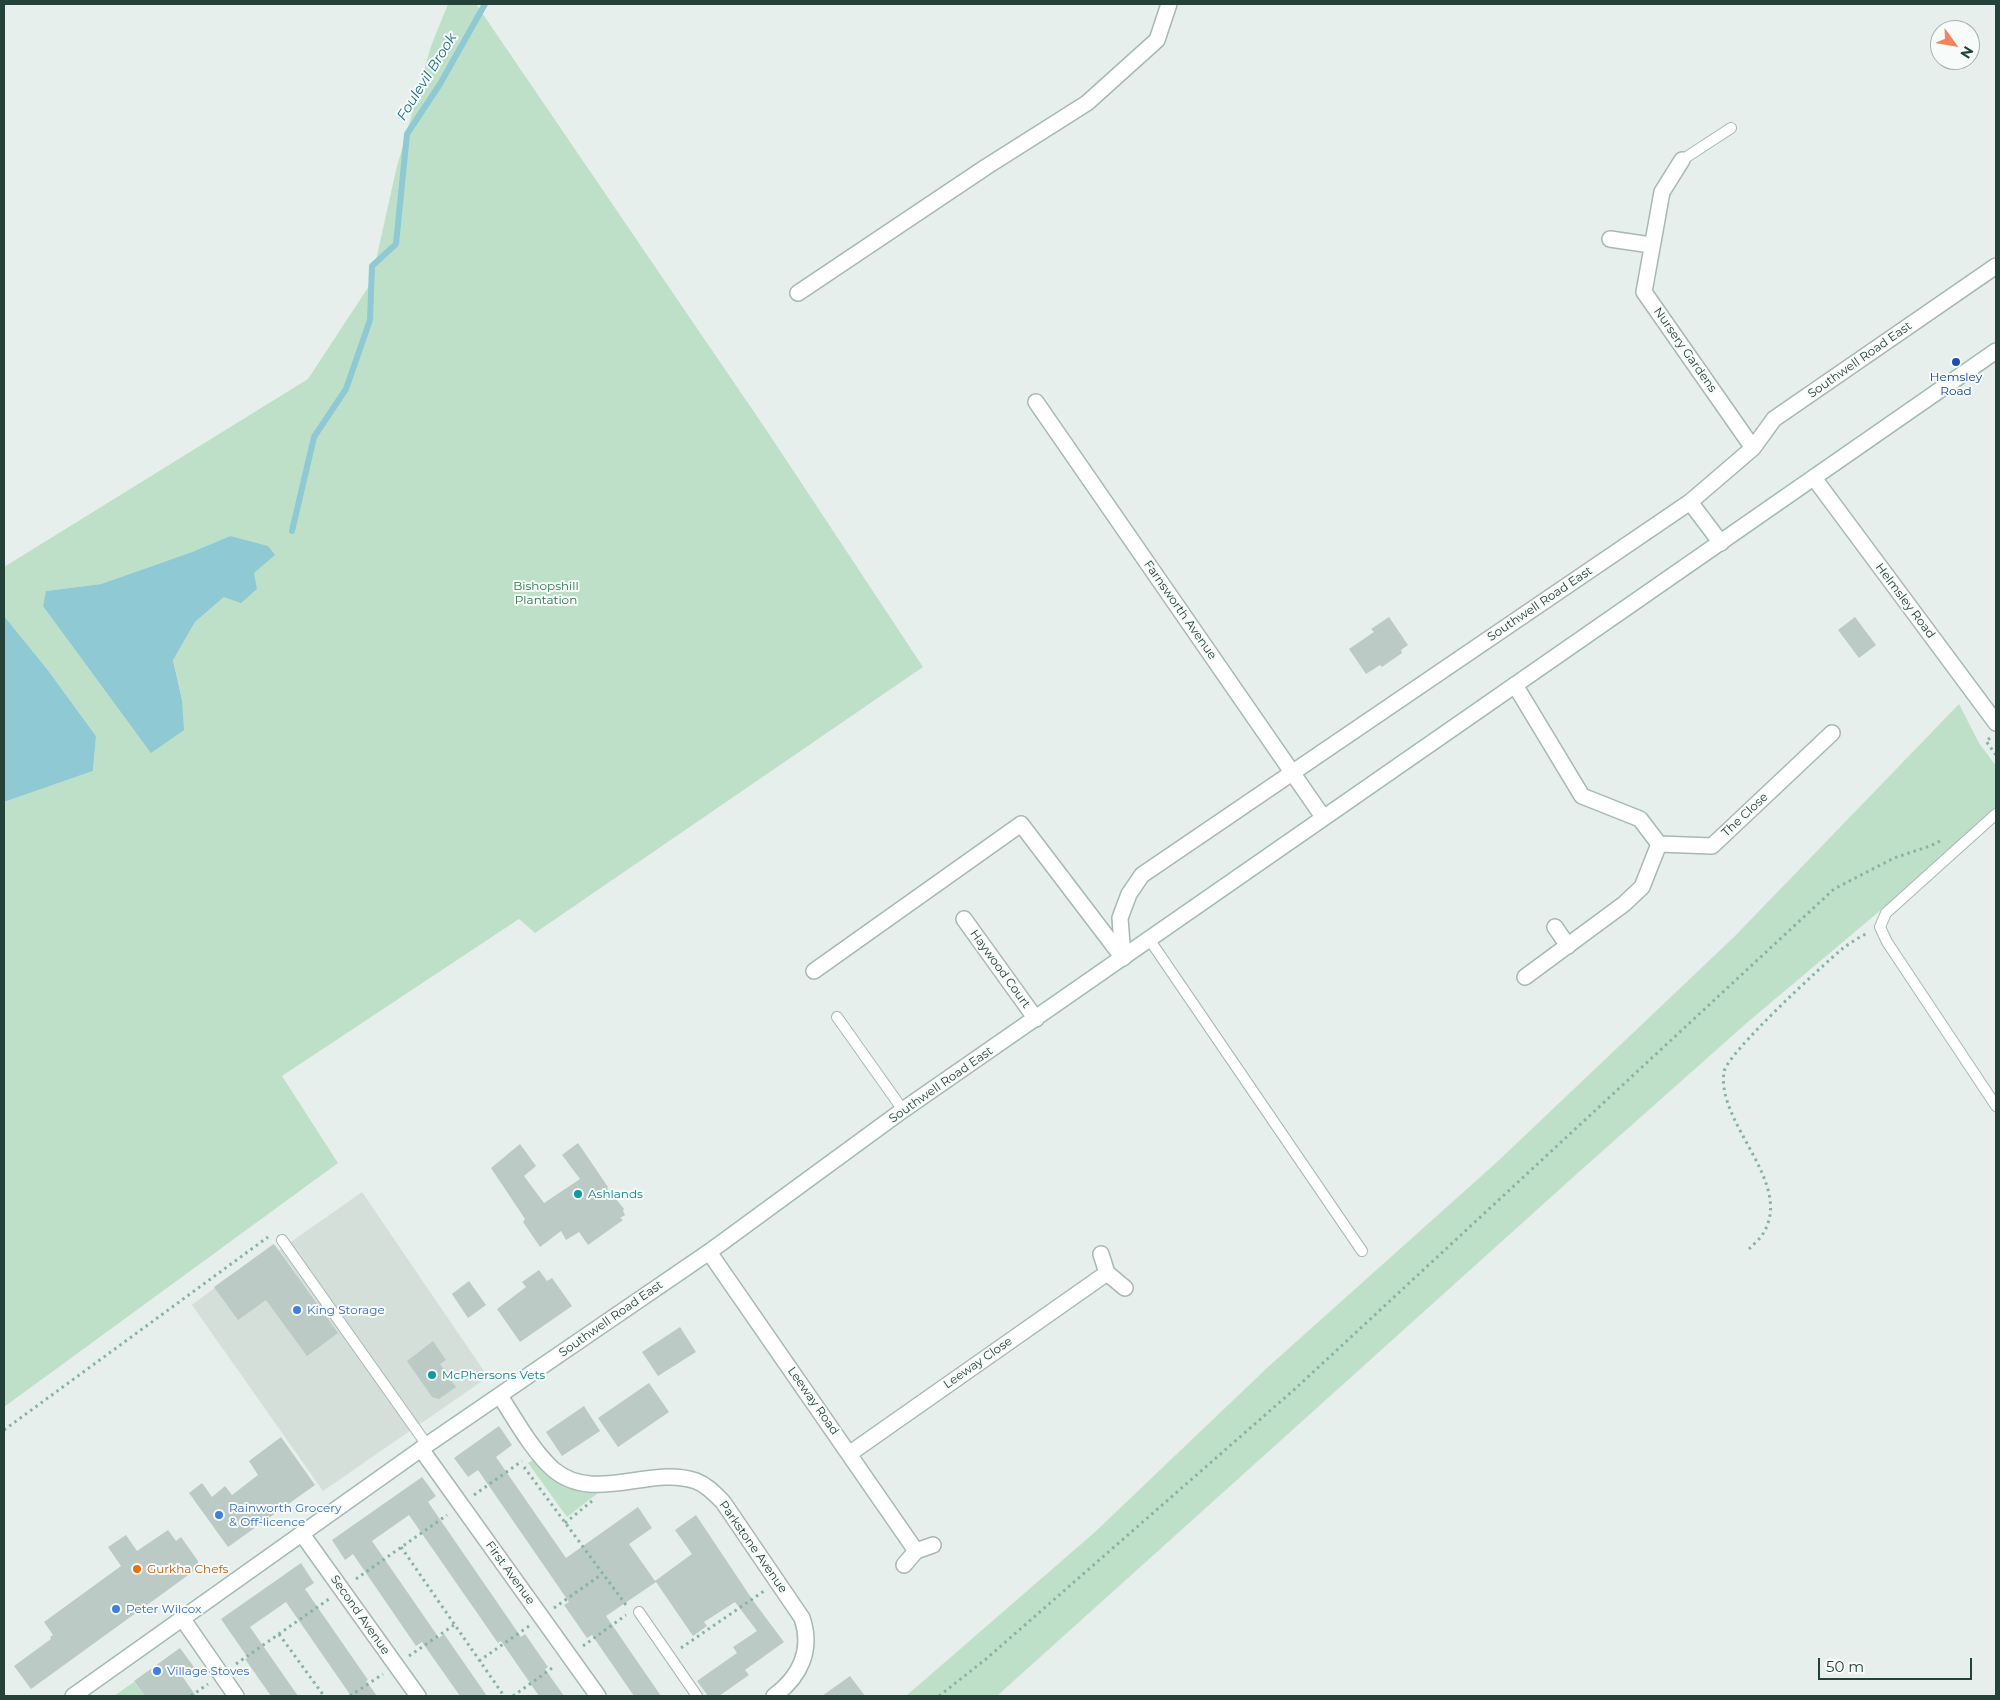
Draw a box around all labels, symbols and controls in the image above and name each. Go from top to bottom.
north arrow [1930,20,1980,70]
water label: Foulevil Brook [394,30,460,124]
text: N [1956,43,1978,62]
street label: Nursery Gardens [1650,305,1720,395]
street label: Southwell Road East [1805,319,1915,401]
marker: Hemsley Road [1950,356,1962,368]
place label: Hemsley Road [1930,370,1982,398]
street label: Farnsworth Avenue [1140,558,1220,662]
street label: Helmsley Road [1872,561,1938,641]
street label: Southwell Road East [1485,564,1595,644]
park label: Bishopshill Plantation [513,579,579,607]
street label: The Close [1719,790,1771,840]
street label: Haywood Court [967,927,1033,1011]
street label: Southwell Road East [886,1044,996,1126]
place label: Ashlands [588,1187,643,1201]
marker: Ashlands [572,1188,584,1200]
street label: Southwell Road East [556,1278,666,1360]
place label: King Storage [307,1303,385,1317]
marker: King Storage [291,1304,303,1316]
street label: Leeway Close [941,1334,1015,1392]
street label: Leeway Road [784,1364,842,1438]
place label: McPhersons Vets [442,1368,545,1382]
marker: McPhersons Vets [426,1369,438,1381]
street label: Parkstone Avenue [716,1498,790,1596]
place label: Rainworth Grocery & Off-licence [229,1501,342,1529]
marker: Rainworth Grocery & Off-licence [213,1509,225,1521]
street label: First Avenue [482,1539,538,1607]
place label: Gurkha Chefs [147,1562,228,1576]
marker: Gurkha Chefs [131,1563,143,1575]
street label: Second Avenue [327,1573,393,1657]
place label: Peter Wilcox [126,1602,202,1616]
marker: Peter Wilcox [110,1603,122,1615]
scale bar [1820,1648,1974,1680]
text: 50 m [1826,1657,1864,1676]
place label: Village Stoves [167,1664,249,1678]
marker: Village Stoves [151,1665,163,1677]

